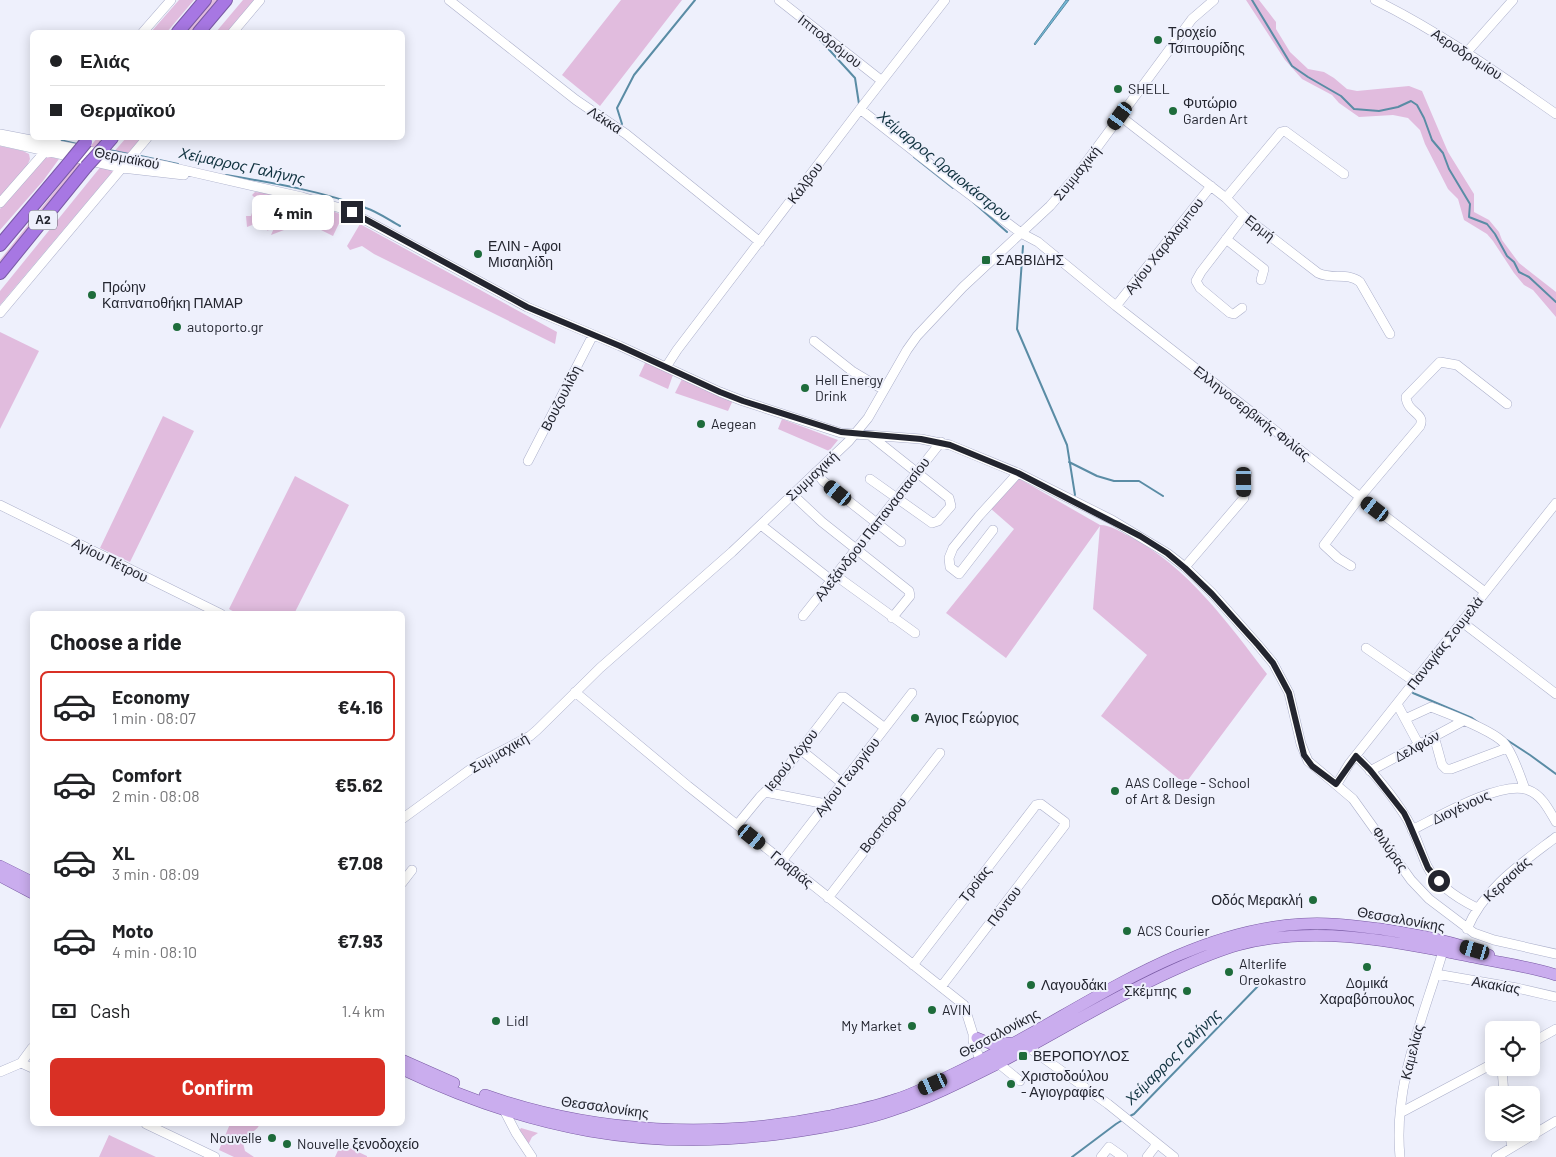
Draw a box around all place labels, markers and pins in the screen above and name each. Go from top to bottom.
place label: Τροχείο Τσιπουρίδης [1168,23,1245,56]
marker: Τροχείο Τσιπουρίδης [1152,34,1164,46]
place label: SHELL [1128,80,1170,97]
marker: SHELL [1112,83,1124,95]
place label: Φυτώριο Garden Art [1183,94,1248,127]
marker: Φυτώριο Garden Art [1167,105,1179,117]
place label: ΕΛΙΝ - Αφοι Μισαηλίδη [488,237,561,270]
marker: ΕΛΙΝ - Αφοι Μισαηλίδη [472,248,484,260]
place label: ΣΑΒΒΙΔΗΣ [996,251,1065,268]
marker: ΣΑΒΒΙΔΗΣ [980,254,992,266]
place label: Πρώην Καπναποθήκη ΠΑΜΑΡ [102,278,243,311]
marker: Πρώην Καπναποθήκη ΠΑΜΑΡ [86,289,98,301]
place label: autoporto.gr [187,318,263,335]
marker: autoporto.gr [171,321,183,333]
place label: Hell Energy Drink [815,371,884,404]
marker: Hell Energy Drink [799,382,811,394]
place label: Aegean [711,415,756,432]
marker: Aegean [695,418,707,430]
place label: Άγιος Γεώργιος [925,709,1019,726]
marker: Άγιος Γεώργιος [909,712,921,724]
place label: AAS College - School of Art & Design [1125,774,1250,807]
marker: AAS College - School of Art & Design [1109,785,1121,797]
place label: Οδός Μερακλή [1211,891,1303,908]
marker: Οδός Μερακλή [1307,894,1319,906]
place label: ACS Courier [1137,922,1210,939]
marker: ACS Courier [1121,925,1133,937]
place label: Alterlife Oreokastro [1239,955,1306,988]
marker: Δομικά Χαραβόπουλος [1361,961,1373,973]
marker: Alterlife Oreokastro [1223,966,1235,978]
place label: Δομικά Χαραβόπουλος [1319,974,1415,1007]
place label: Λαγουδάκι [1041,976,1107,993]
marker: Λαγουδάκι [1025,979,1037,991]
place label: Σκέμπης [1124,982,1177,999]
marker: Σκέμπης [1181,985,1193,997]
place label: AVIN [942,1001,971,1018]
marker: AVIN [926,1004,938,1016]
place label: Lidl [506,1012,528,1029]
marker: Lidl [490,1015,502,1027]
place label: My Market [841,1017,902,1034]
marker: My Market [906,1020,918,1032]
place label: ΒΕΡΟΠΟΥΛΟΣ [1033,1047,1130,1064]
marker: ΒΕΡΟΠΟΥΛΟΣ [1017,1050,1029,1062]
place label: Χριστοδούλου - Αγιογραφίες [1021,1067,1109,1100]
marker: Χριστοδούλου - Αγιογραφίες [1005,1078,1017,1090]
place label: Nouvelle [210,1129,262,1146]
marker: Nouvelle [266,1132,278,1144]
place label: Nouvelle ξενοδοχείο [297,1135,419,1152]
marker: Nouvelle ξενοδοχείο [281,1138,293,1150]

